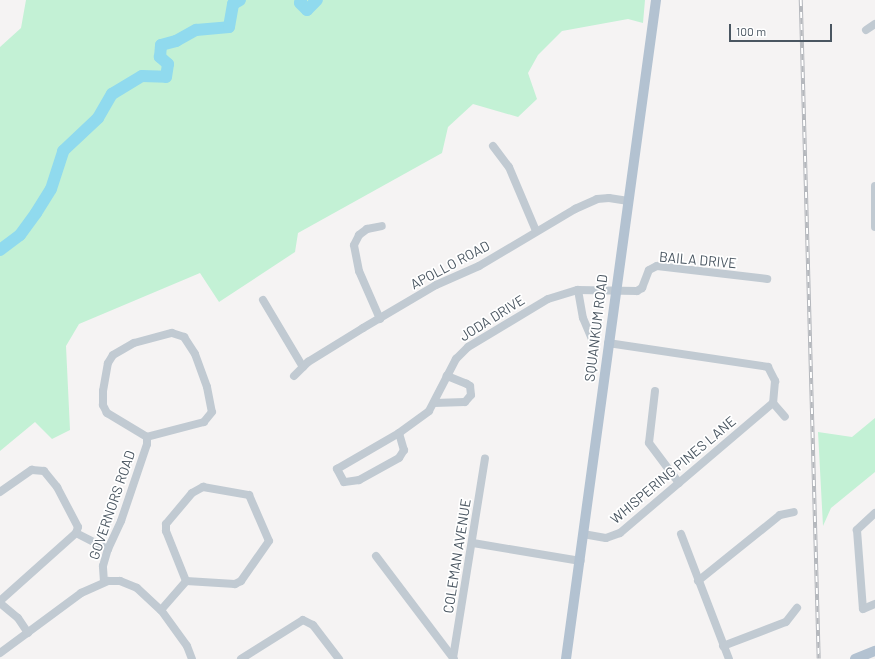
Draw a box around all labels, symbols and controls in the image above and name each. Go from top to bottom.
scale bar [731,16,834,42]
text: 100 m [736,24,766,38]
street label: APOLLO ROAD [408,237,492,293]
street label: BAILA DRIVE [659,248,737,272]
street label: SQUANKUM ROAD [581,273,611,383]
street label: JODA DRIVE [456,291,528,345]
street label: WHISPERING PINES LANE [607,413,739,527]
street label: GOVERNORS ROAD [85,448,139,562]
street label: COLEMAN AVENUE [440,498,474,614]

